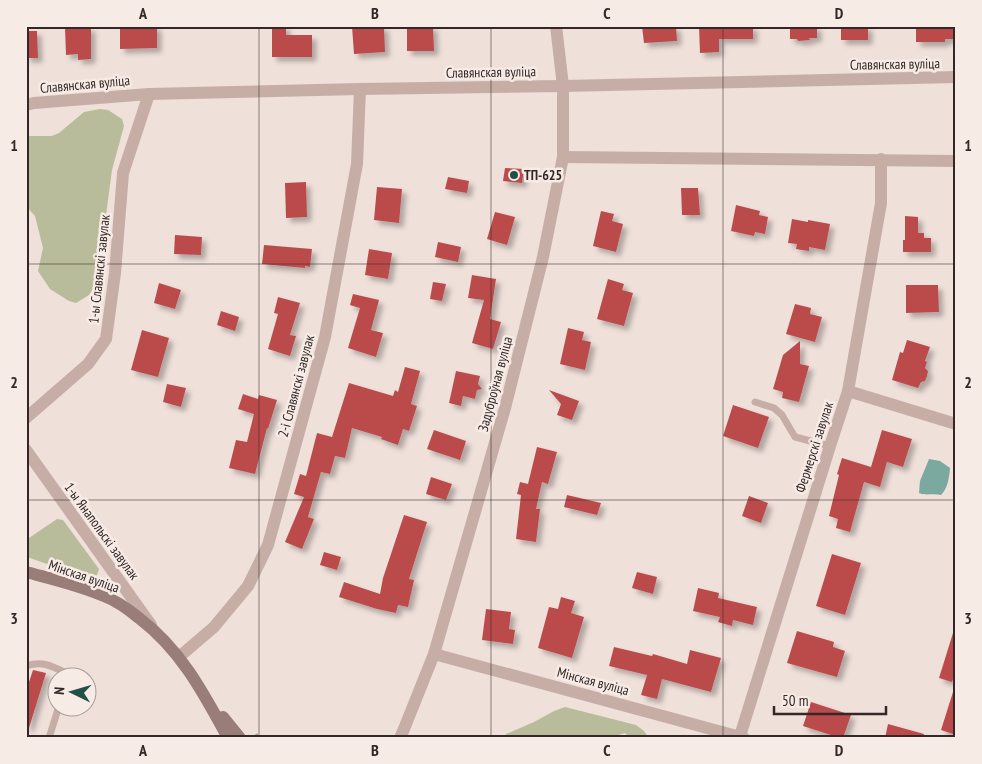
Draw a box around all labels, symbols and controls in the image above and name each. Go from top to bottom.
text: A [138,3,148,23]
text: B [371,3,379,23]
text: C [603,3,611,23]
text: D [835,3,844,23]
street label: Славянская вуліца [850,54,940,74]
street label: Славянская вуліца [446,62,536,82]
street label: Славянская вуліца [39,71,131,97]
text: 1 [10,135,18,155]
text: 1 [964,135,972,155]
place label: ТП-625 [524,166,562,184]
marker: ТП-625 [508,169,520,181]
street label: 1-ы Славянскі завулак [84,213,114,324]
street label: 2-і Славянскі завулак [274,332,318,439]
street label: Задуброўная вуліца [474,334,516,434]
text: 2 [10,372,18,392]
text: 2 [964,372,972,392]
street label: Фермерскі завулак [791,399,837,495]
street label: 1-ы Янапольскі завулак [61,479,144,584]
street label: Мінская вуліца [46,555,122,597]
text: 3 [10,608,18,628]
text: 3 [964,608,972,628]
street label: Мінская вуліца [555,663,631,699]
north arrow [48,666,98,716]
scale bar [774,684,887,716]
text: N [50,686,68,695]
text: 50 m [782,691,808,710]
text: A [138,740,148,760]
text: B [371,740,379,760]
text: C [603,740,611,760]
text: D [835,740,844,760]

